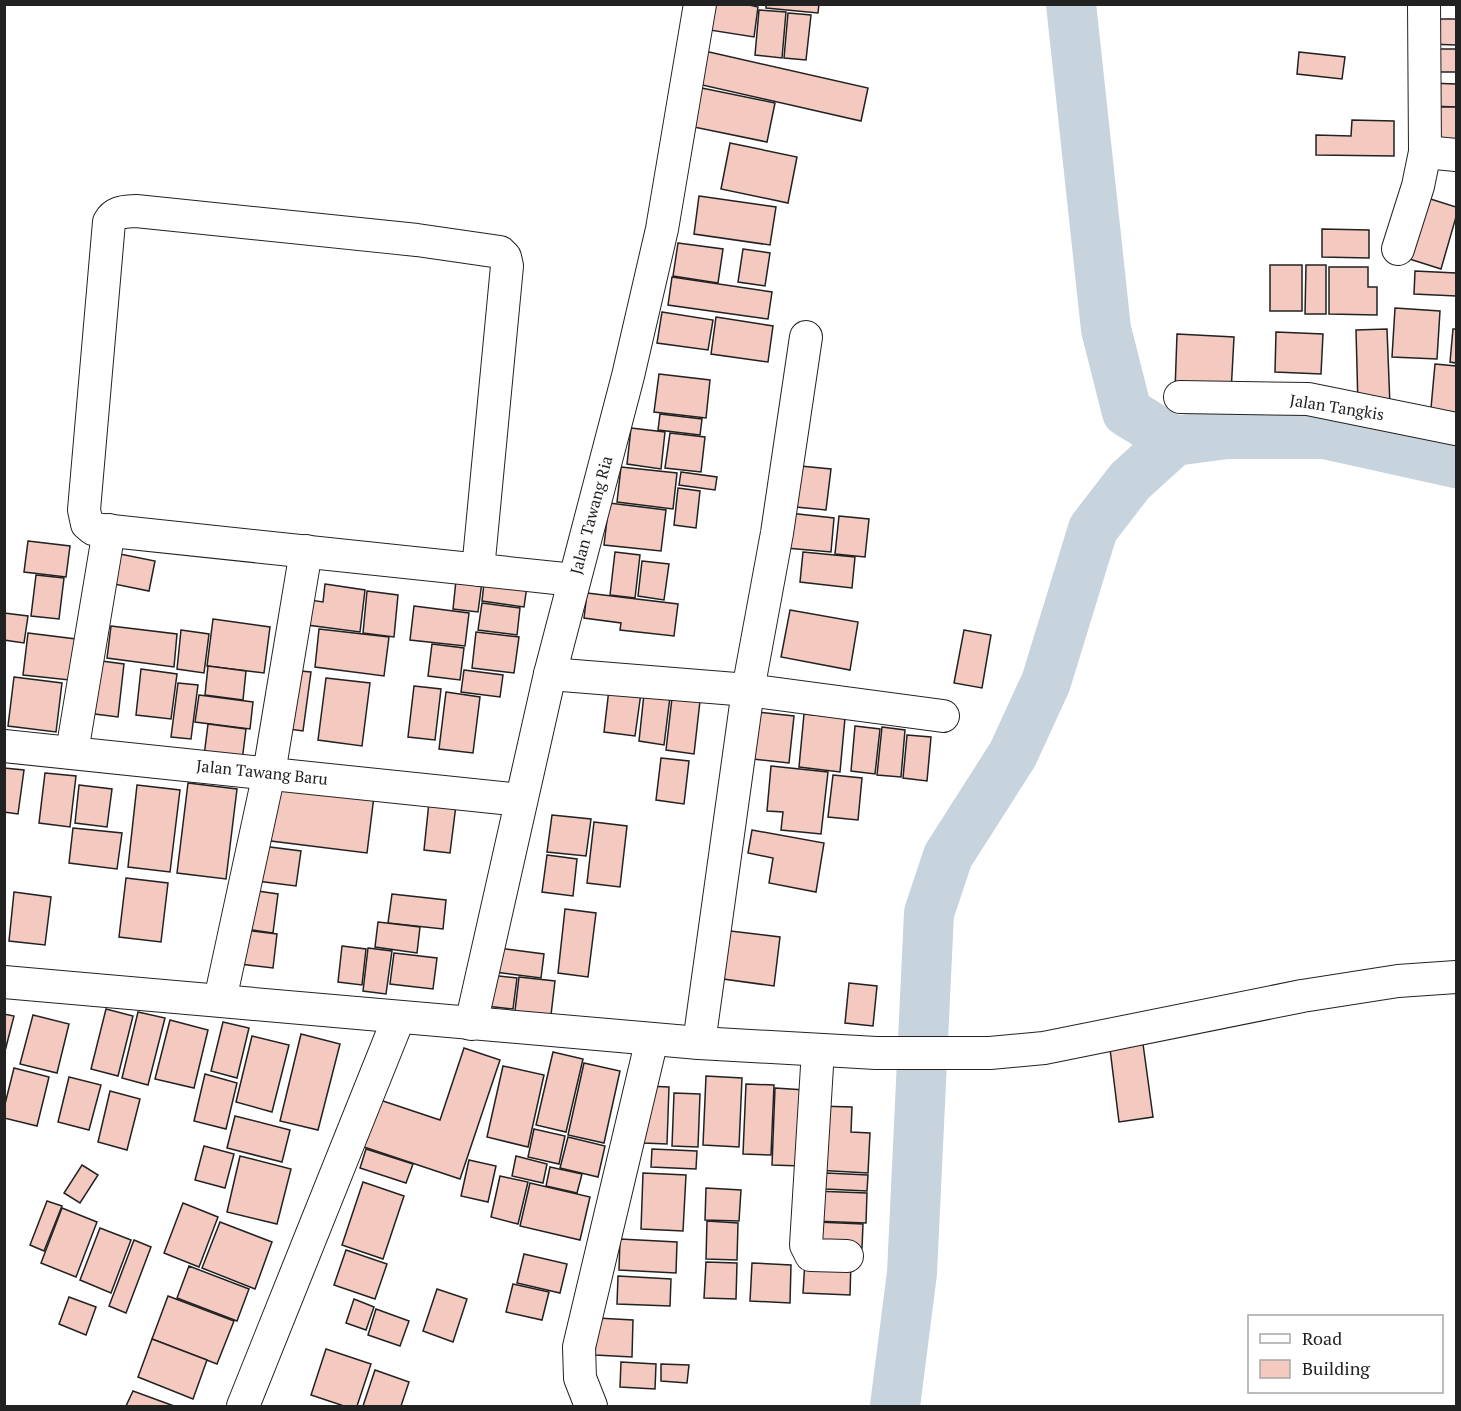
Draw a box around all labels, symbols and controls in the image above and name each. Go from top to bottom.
street label: Jalan Tangkis [1288,389,1386,425]
street label: Jalan Tawang Ria [565,453,617,577]
street label: Jalan Tawang Baru [195,754,329,790]
legend [1248,1315,1443,1393]
text: Road [1302,1326,1342,1350]
text: Building [1302,1356,1370,1380]

